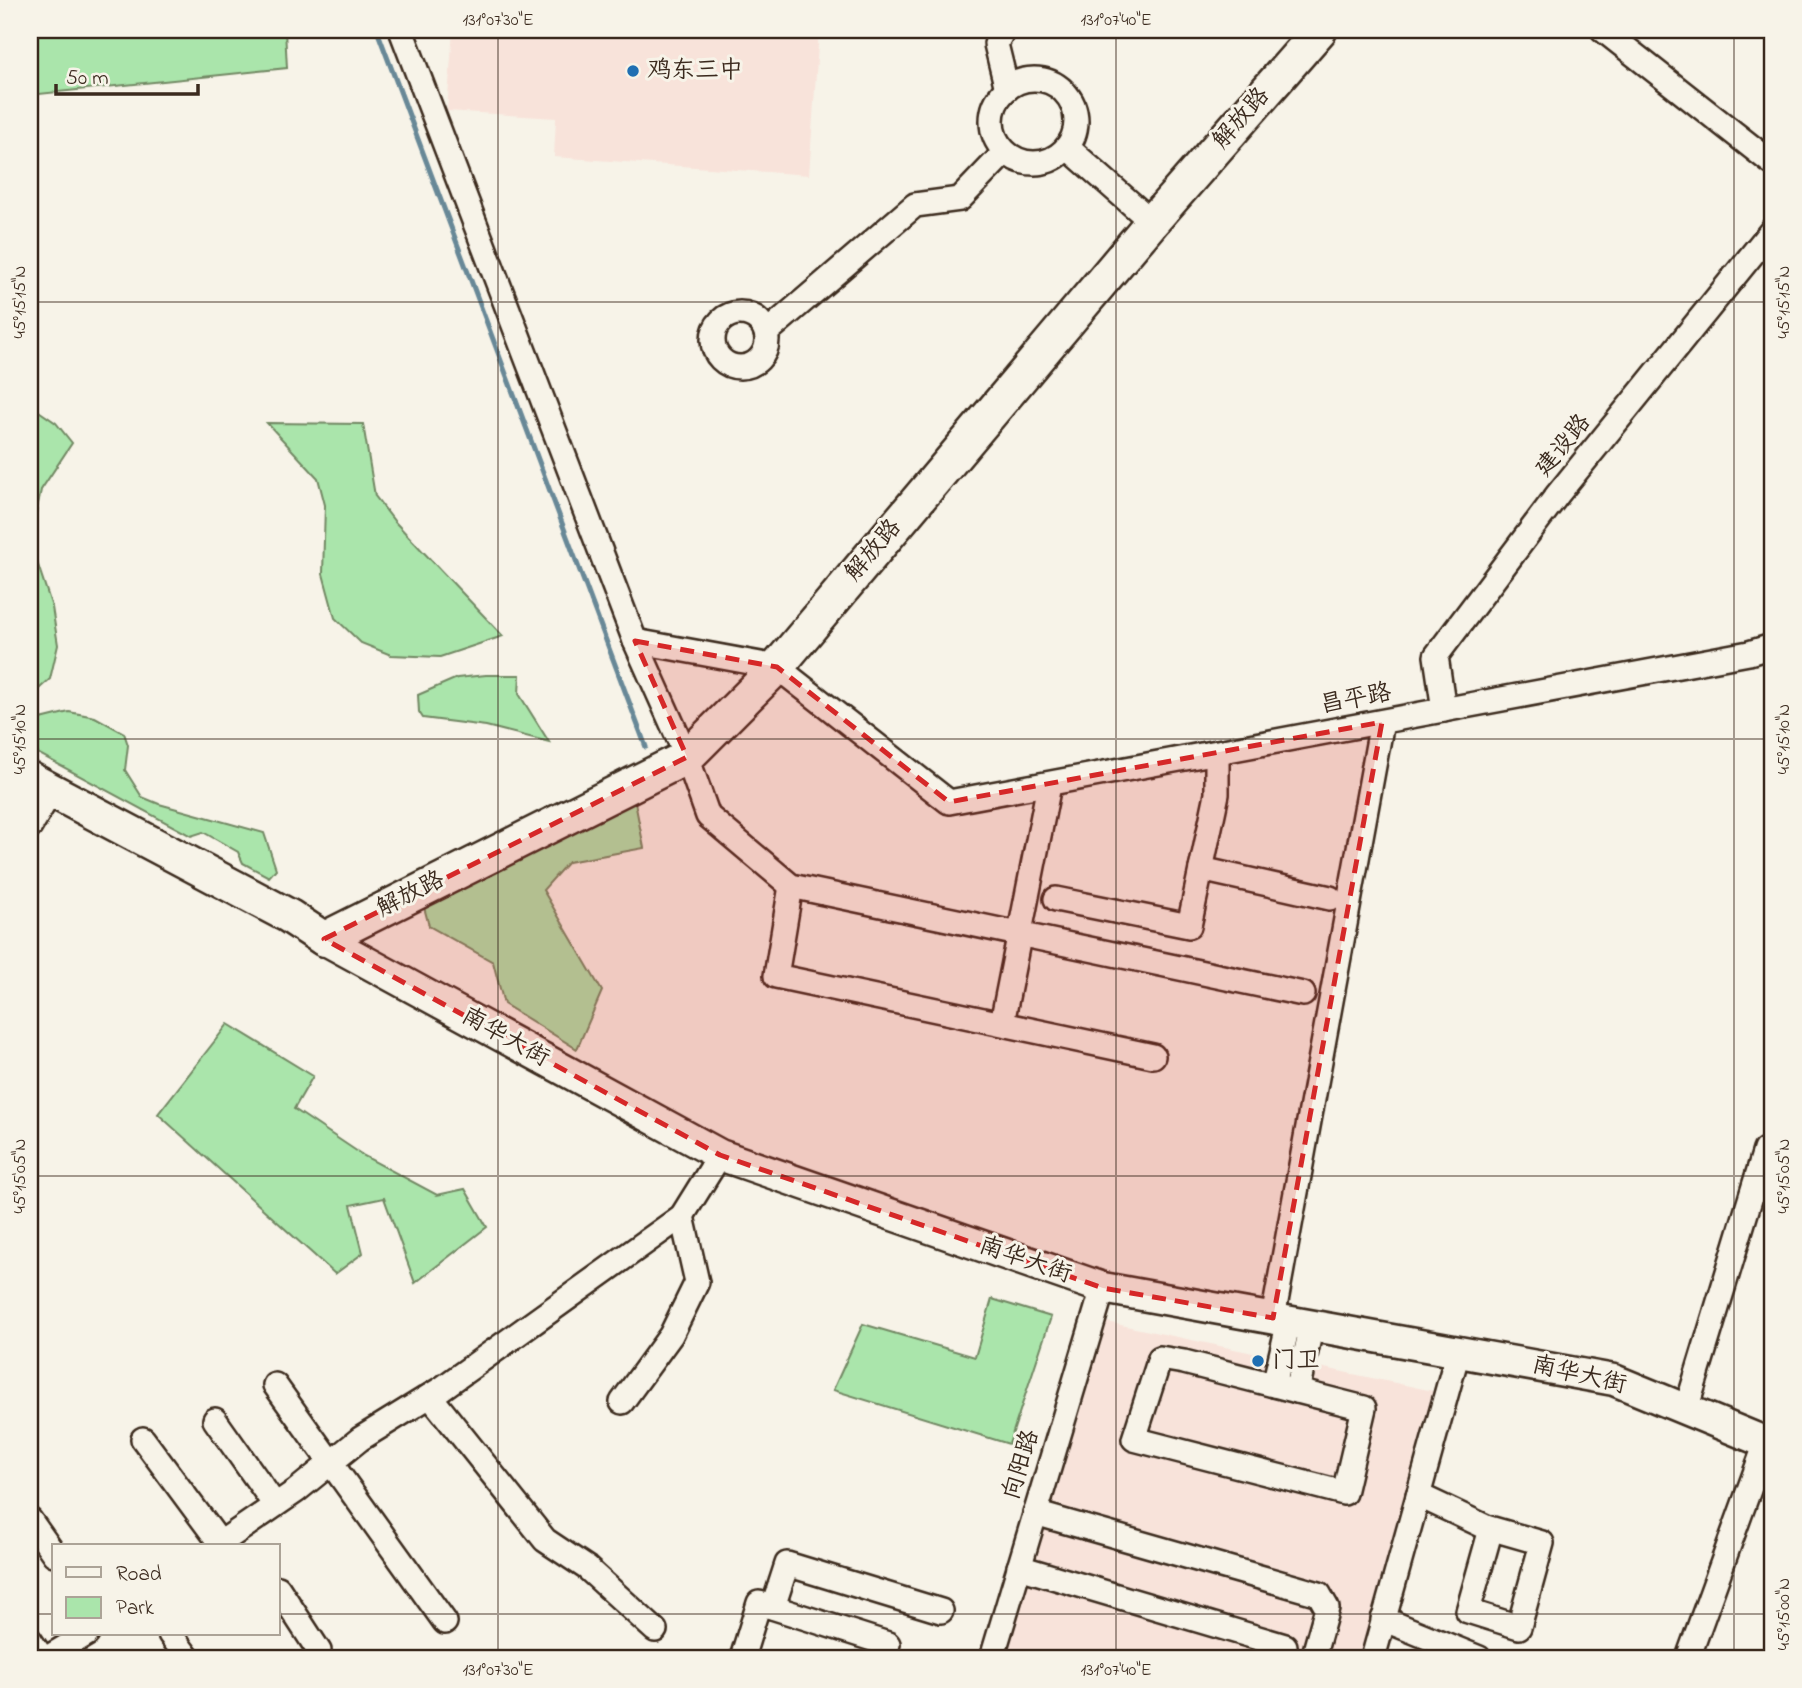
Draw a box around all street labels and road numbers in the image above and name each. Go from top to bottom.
street label: 解放路 [1205,80,1279,158]
street label: 建设路 [1528,407,1600,485]
street label: 解放路 [837,512,911,590]
street label: 昌平路 [1317,676,1395,724]
street label: 解放路 [371,863,451,927]
street label: 南华大街 [455,999,555,1077]
street label: 南华大街 [974,1229,1076,1293]
street label: 南华大街 [1528,1348,1630,1404]
street label: 向阳路 [995,1425,1049,1505]

